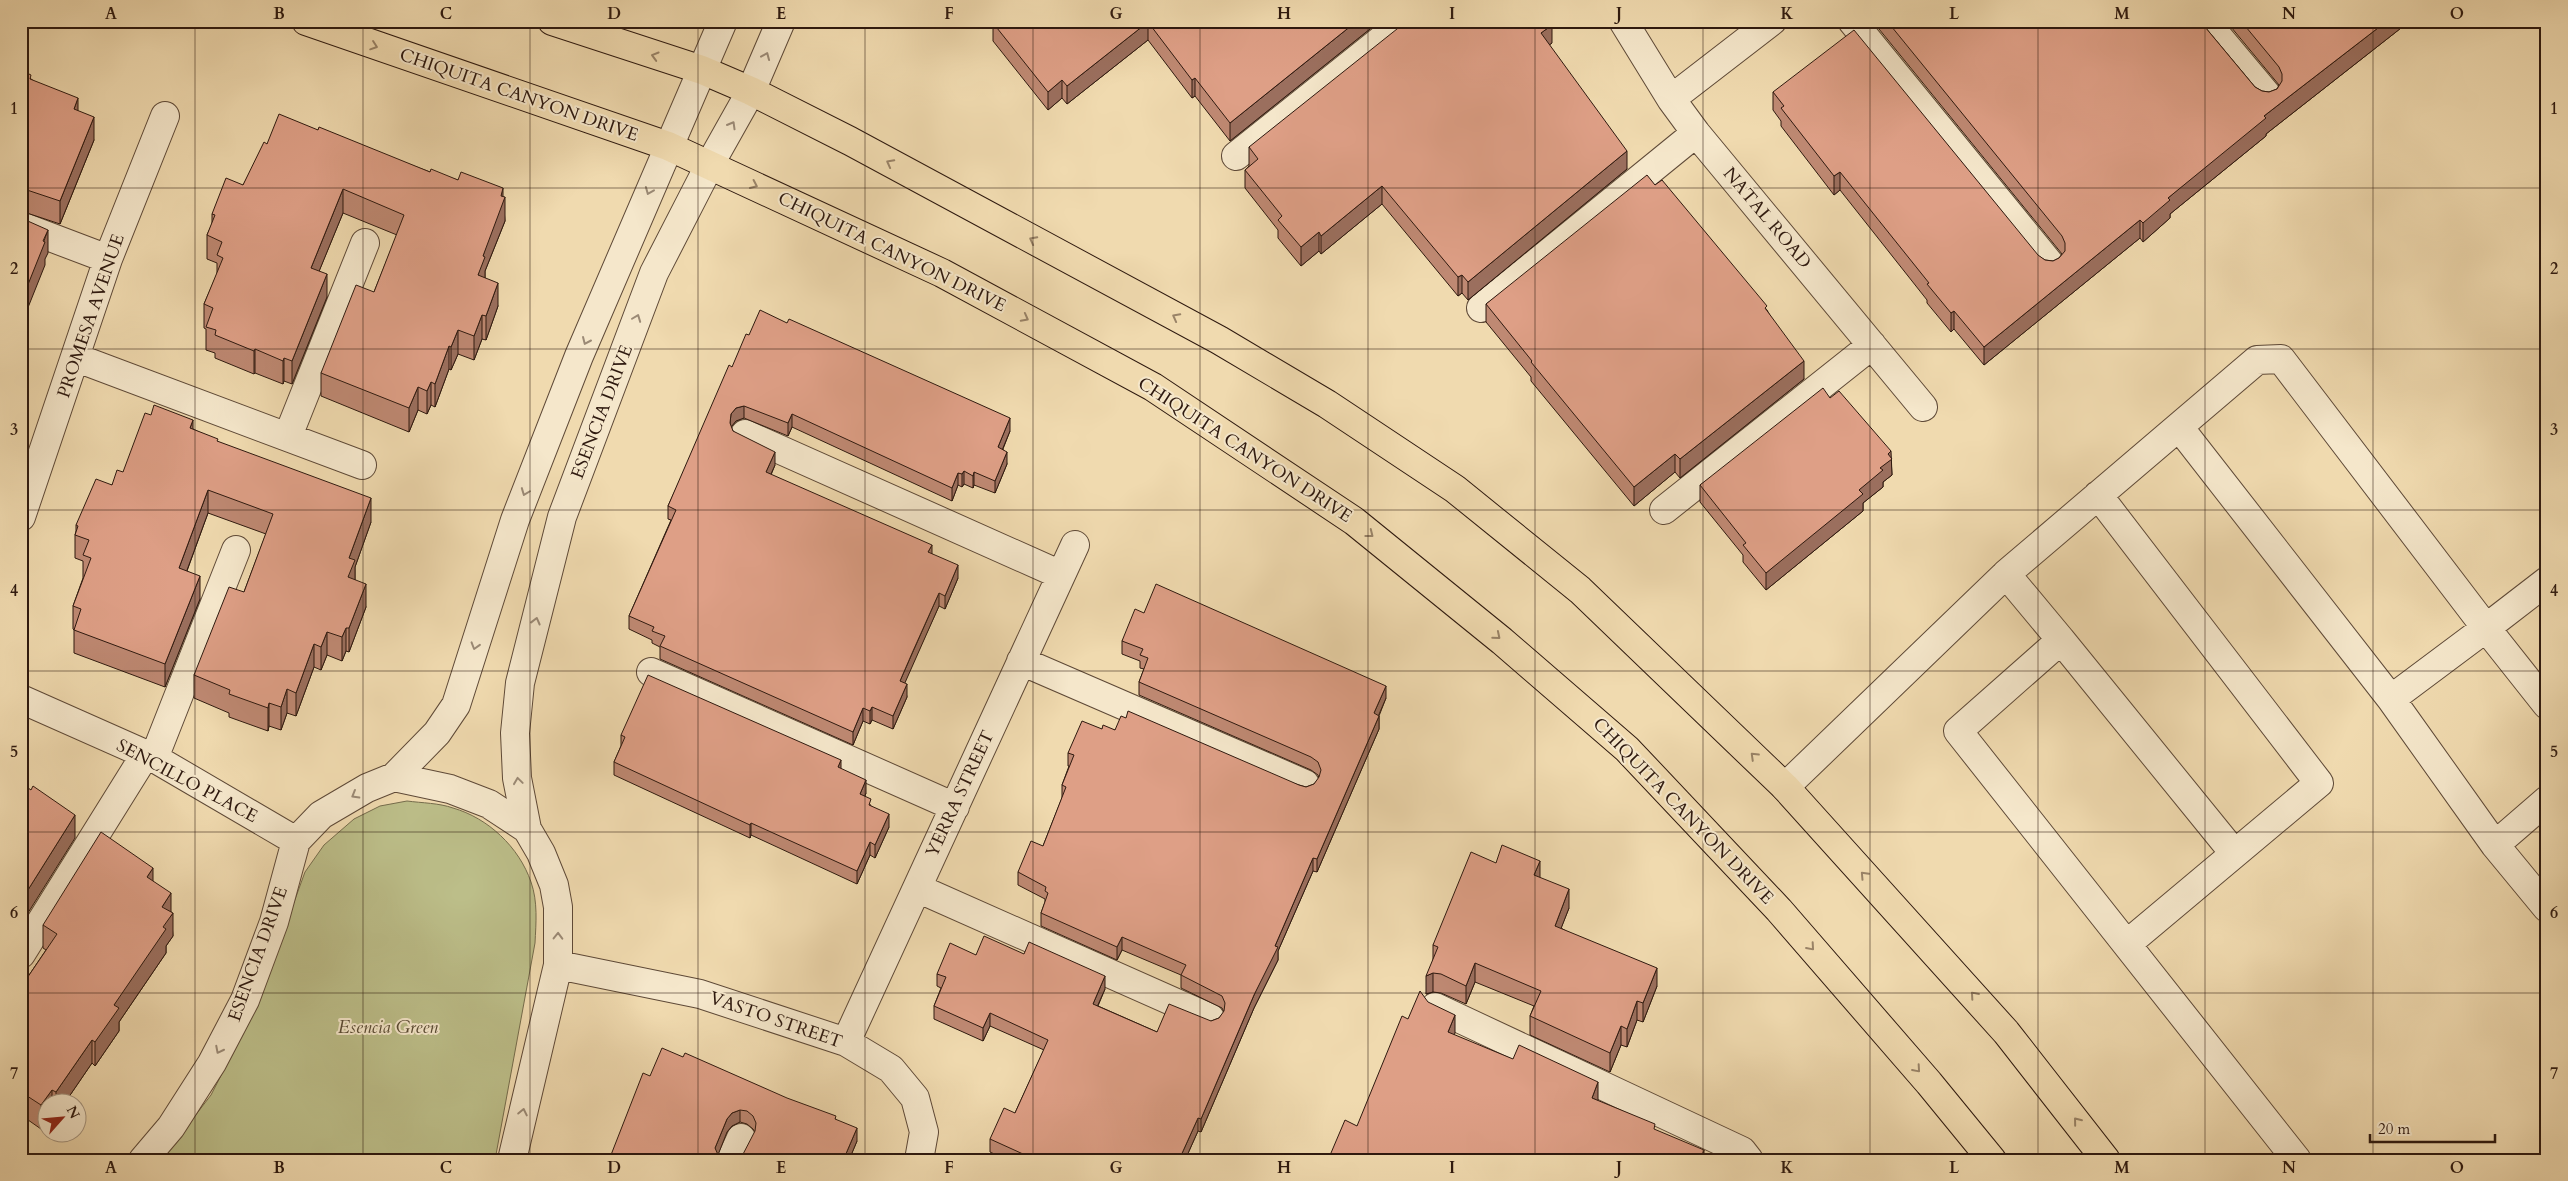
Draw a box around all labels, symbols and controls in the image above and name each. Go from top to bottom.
text: A [105,3,117,25]
text: B [273,3,285,25]
text: C [440,3,452,25]
text: D [607,3,621,25]
text: E [776,3,786,25]
text: F [944,3,954,25]
text: G [1109,3,1123,25]
text: H [1277,3,1291,25]
text: I [1449,3,1455,25]
text: J [1614,3,1622,25]
text: K [1781,3,1794,25]
text: L [1949,3,1960,25]
text: M [2114,3,2130,25]
text: N [2282,3,2296,25]
text: O [2450,3,2464,25]
one-way arrow [369,40,378,50]
street label: CHIQUITA CANYON DRIVE [396,42,642,148]
one-way arrow [650,51,659,62]
one-way arrow [760,52,771,61]
text: 1 [10,98,18,120]
text: 1 [2550,98,2558,120]
one-way arrow [726,121,736,130]
one-way arrow [886,159,895,169]
street label: NATAL ROAD [1717,162,1817,274]
one-way arrow [749,179,758,189]
one-way arrow [645,186,656,195]
street label: CHIQUITA CANYON DRIVE [774,186,1010,318]
street label: PROMESA AVENUE [51,231,131,401]
one-way arrow [1029,236,1038,246]
text: 2 [10,258,18,280]
text: 2 [2550,258,2558,280]
one-way arrow [1020,312,1029,322]
one-way arrow [1172,313,1181,323]
one-way arrow [631,314,641,322]
one-way arrow [581,336,592,345]
street label: ESENCIA DRIVE [565,341,639,483]
street label: CHIQUITA CANYON DRIVE [1133,371,1357,529]
text: 3 [10,419,18,441]
text: 3 [2550,419,2558,441]
one-way arrow [521,487,532,496]
one-way arrow [1364,528,1374,537]
text: 4 [10,580,18,602]
text: 4 [2550,580,2558,602]
one-way arrow [530,616,541,625]
one-way arrow [1491,630,1500,638]
one-way arrow [470,641,480,650]
street label: CHIQUITA CANYON DRIVE [1587,712,1779,910]
street label: YERRA STREET [920,727,1000,861]
street label: SENCILLO PLACE [112,733,262,829]
text: 5 [10,741,18,763]
text: 5 [2550,741,2558,763]
one-way arrow [1751,753,1760,762]
one-way arrow [513,776,523,785]
one-way arrow [351,789,360,799]
one-way arrow [1861,872,1870,881]
street label: ESENCIA DRIVE [222,883,294,1025]
text: 6 [10,902,18,924]
text: 6 [2550,902,2558,924]
one-way arrow [553,932,563,940]
one-way arrow [1805,941,1814,950]
street label: VASTO STREET [706,986,846,1054]
one-way arrow [1970,992,1979,1001]
park label: Esencia Green [338,1015,438,1040]
one-way arrow [215,1045,225,1054]
text: 7 [10,1063,18,1085]
text: 7 [2550,1063,2558,1085]
one-way arrow [1912,1064,1921,1073]
north arrow [38,1094,88,1144]
text: N [62,1103,84,1122]
one-way arrow [517,1108,527,1117]
scale bar [2370,1111,2496,1143]
one-way arrow [2074,1118,2082,1127]
text: 20 m [2378,1119,2410,1139]
text: A [105,1157,117,1179]
text: B [273,1157,285,1179]
text: C [440,1157,452,1179]
text: D [607,1157,621,1179]
text: E [776,1157,786,1179]
text: F [944,1157,954,1179]
text: G [1109,1157,1123,1179]
text: H [1277,1157,1291,1179]
text: I [1449,1157,1455,1179]
text: J [1614,1157,1622,1179]
text: K [1781,1157,1794,1179]
text: L [1949,1157,1960,1179]
text: M [2114,1157,2130,1179]
text: N [2282,1157,2296,1179]
text: O [2450,1157,2464,1179]

